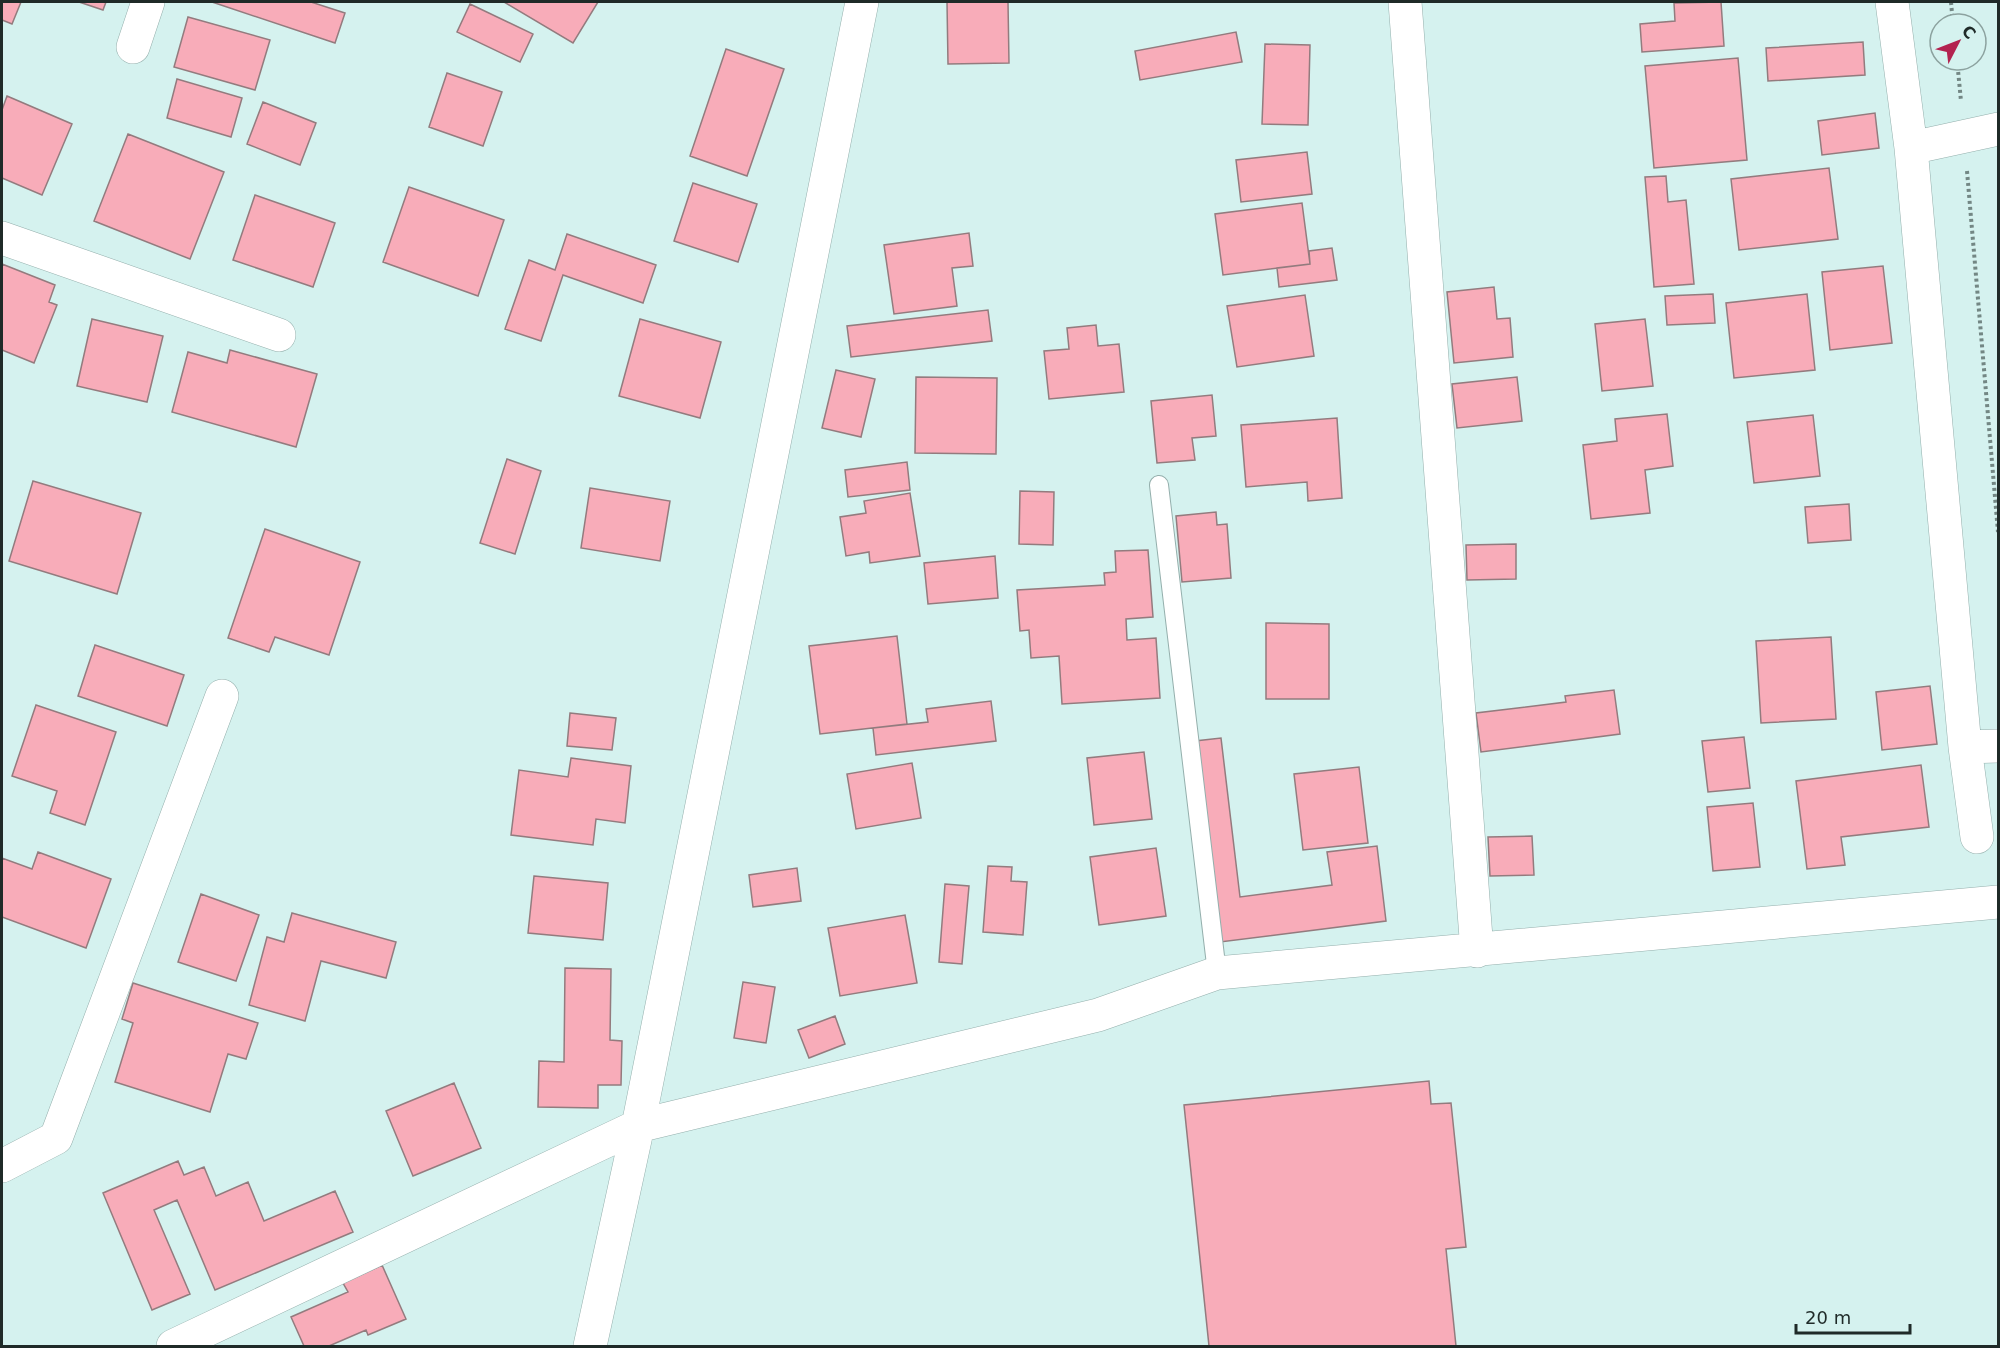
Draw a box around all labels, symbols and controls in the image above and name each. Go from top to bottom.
north arrow [1928,12,1988,72]
text: С [1958,22,1980,43]
scale bar [1796,1297,1910,1335]
text: 20 m [1805,1307,1851,1328]

